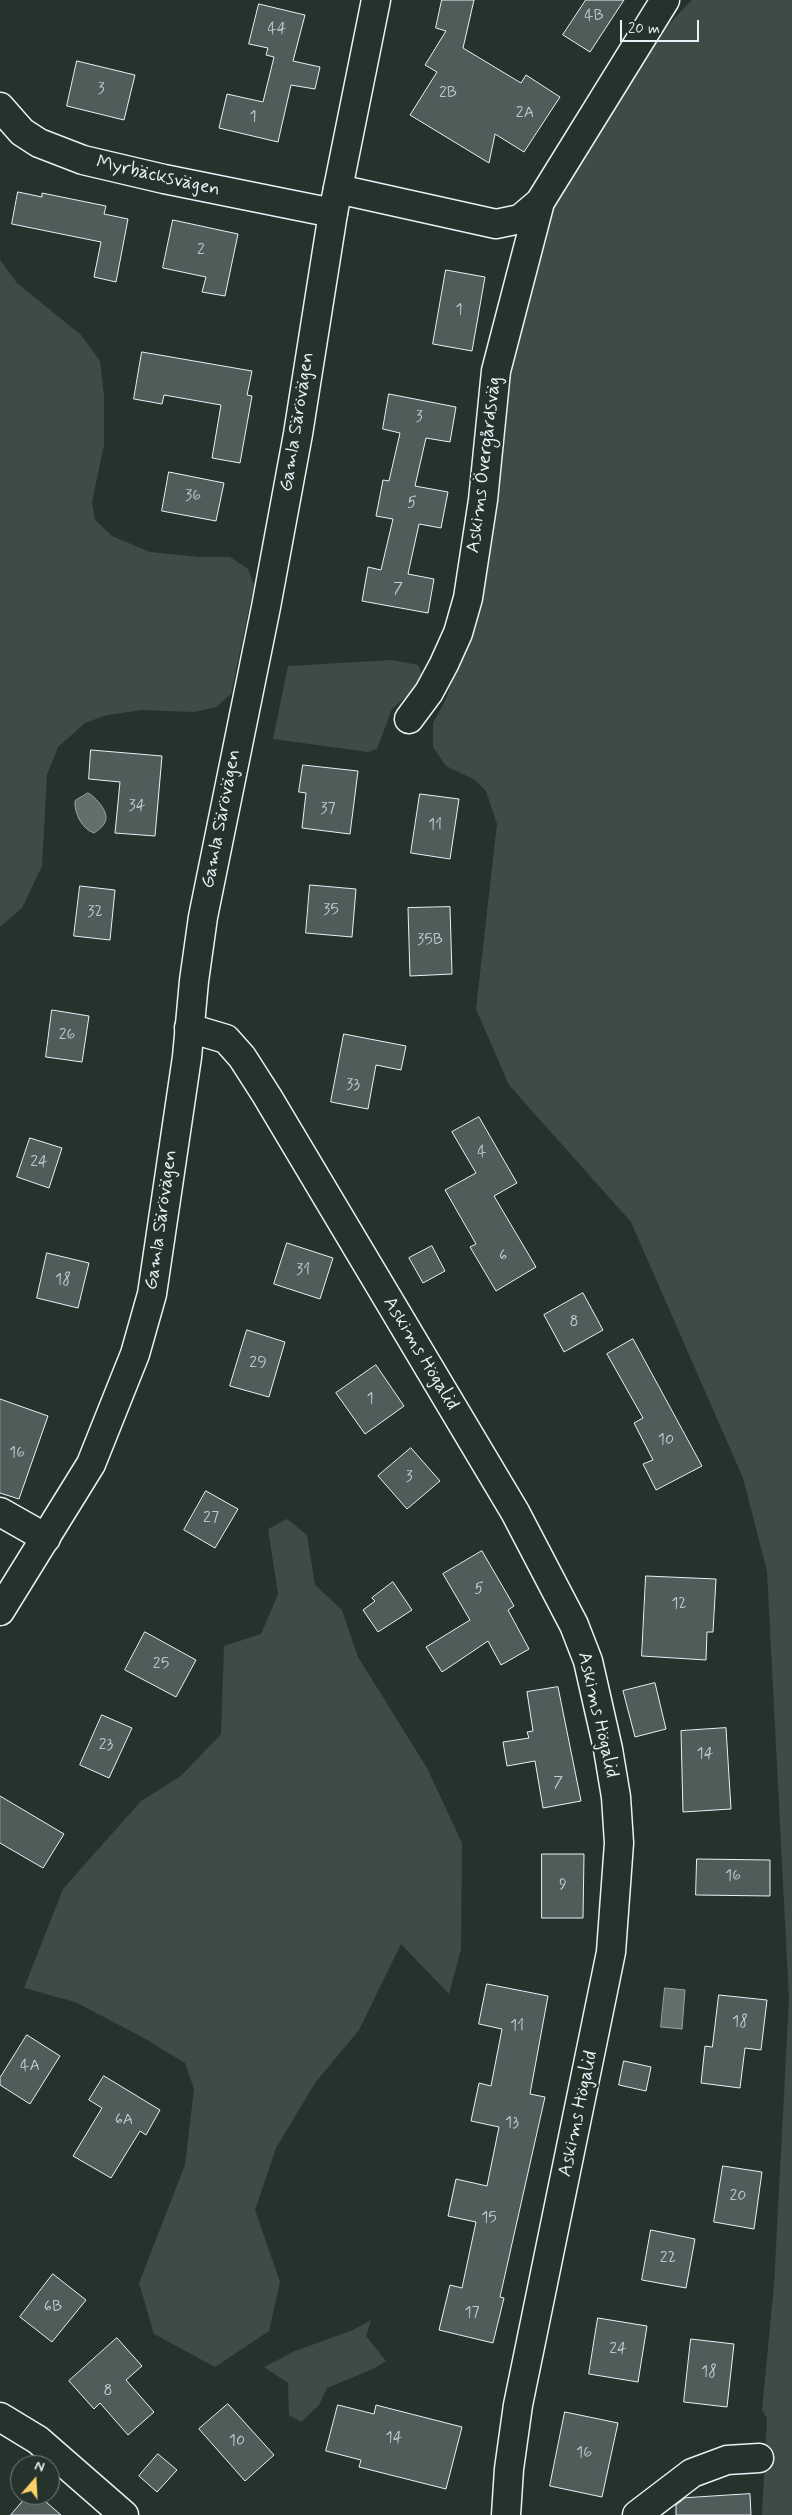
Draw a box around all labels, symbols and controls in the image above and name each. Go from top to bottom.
house number: 4B [584,7,604,27]
scale bar [622,10,701,42]
text: 20 m [628,19,660,39]
house number: 44 [267,20,287,40]
house number: 3 [97,80,105,100]
house number: 2B [439,84,457,104]
house number: 2A [516,104,534,124]
house number: 1 [249,108,257,128]
street label: Myrbäcksvägen [94,152,222,202]
house number: 2 [197,241,205,261]
house number: 1 [455,301,463,321]
street label: Gamla Särövägen [276,351,320,493]
street label: Askims Övergårdsväg [463,375,507,555]
house number: 3 [415,408,423,428]
house number: 36 [185,487,201,507]
house number: 5 [407,494,417,514]
house number: 7 [393,580,403,600]
street label: Gamla Särövägen [197,748,247,890]
house number: 34 [129,797,145,817]
house number: 37 [320,800,336,820]
house number: 11 [428,816,442,836]
house number: 35 [323,901,339,921]
house number: 32 [87,903,103,923]
house number: 35B [417,931,443,951]
house number: 26 [59,1026,75,1046]
house number: 33 [346,1076,360,1096]
house number: 4 [477,1143,487,1163]
street label: Gamla Särövägen [141,1149,183,1291]
house number: 24 [30,1153,48,1173]
house number: 6 [499,1247,507,1267]
house number: 31 [296,1261,310,1281]
house number: 18 [55,1271,71,1291]
street label: Askims Högalid [377,1293,463,1415]
house number: 8 [569,1313,579,1333]
house number: 29 [249,1354,267,1374]
house number: 1 [366,1390,374,1410]
house number: 10 [658,1431,674,1451]
house number: 16 [9,1444,25,1464]
house number: 3 [405,1468,413,1488]
house number: 27 [203,1509,219,1529]
house number: 5 [474,1580,484,1600]
house number: 12 [671,1595,687,1615]
street label: Askims Högalid [571,1650,623,1780]
house number: 25 [153,1655,169,1675]
house number: 23 [99,1736,113,1756]
house number: 14 [697,1745,713,1765]
house number: 7 [553,1774,563,1794]
house number: 16 [725,1867,741,1887]
house number: 9 [559,1876,567,1896]
house number: 18 [732,2013,748,2033]
house number: 11 [510,2017,524,2037]
street label: Askims Högalid [555,2049,603,2179]
house number: 4A [20,2057,40,2077]
house number: 6A [115,2111,133,2131]
house number: 13 [505,2114,519,2134]
house number: 20 [730,2187,746,2207]
house number: 15 [481,2209,497,2229]
house number: 22 [660,2249,676,2269]
house number: 6B [44,2298,62,2318]
house number: 17 [464,2304,480,2324]
house number: 24 [609,2340,627,2360]
house number: 18 [701,2363,717,2383]
house number: 8 [103,2382,113,2402]
house number: 14 [386,2429,402,2449]
house number: 10 [229,2432,245,2452]
house number: 16 [576,2444,592,2464]
north arrow [10,2455,60,2505]
text: N [32,2457,47,2477]

